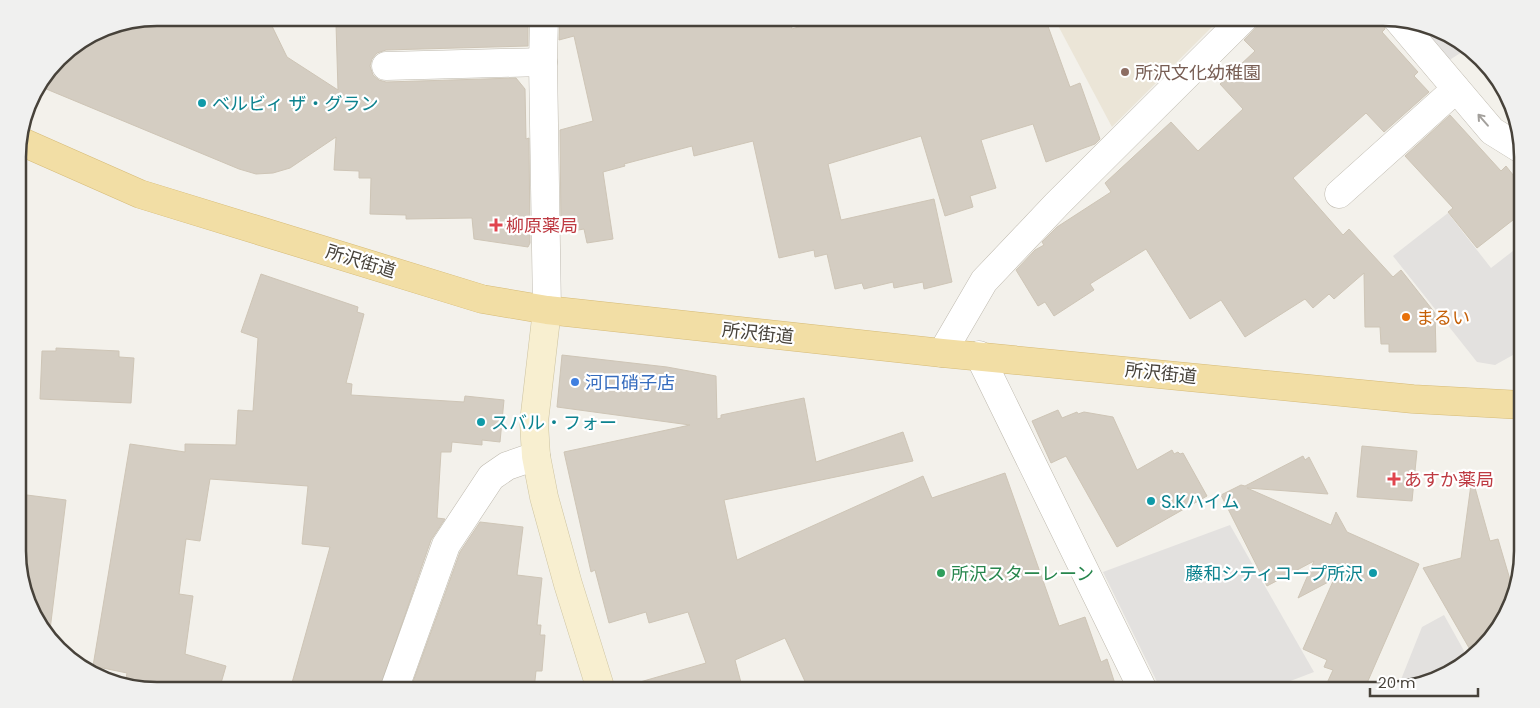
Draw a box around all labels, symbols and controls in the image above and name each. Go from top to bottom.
place label: 所沢文化幼稚園 [1135,60,1261,85]
marker: 所沢文化幼稚園 [1119,66,1131,78]
place label: ベルビィ ザ・グラン [212,91,378,116]
marker: ベルビィ ザ・グラン [196,97,208,109]
one-way arrow [1477,113,1489,126]
place label: 柳原薬局 [506,213,578,238]
marker: 柳原薬局 [490,219,502,231]
street label: 所沢街道 [323,239,399,283]
place label: まるい [1416,305,1470,330]
marker: まるい [1400,311,1412,323]
street label: 所沢街道 [721,317,795,349]
street label: 所沢街道 [1124,357,1198,389]
place label: 河口硝子店 [585,370,675,395]
marker: 河口硝子店 [569,376,581,388]
place label: スバル・フォー [491,410,617,435]
marker: スバル・フォー [475,416,487,428]
place label: あすか薬局 [1404,467,1494,492]
marker: あすか薬局 [1388,473,1400,485]
place label: S.Kハイム [1161,489,1239,514]
marker: S.Kハイム [1145,495,1157,507]
place label: 所沢スターレーン [951,561,1094,586]
place label: 藤和シティコープ所沢 [1185,561,1363,586]
marker: 所沢スターレーン [935,567,947,579]
marker: 藤和シティコープ所沢 [1367,567,1379,579]
scale bar [1370,666,1478,698]
text: 20 m [1378,672,1416,693]

